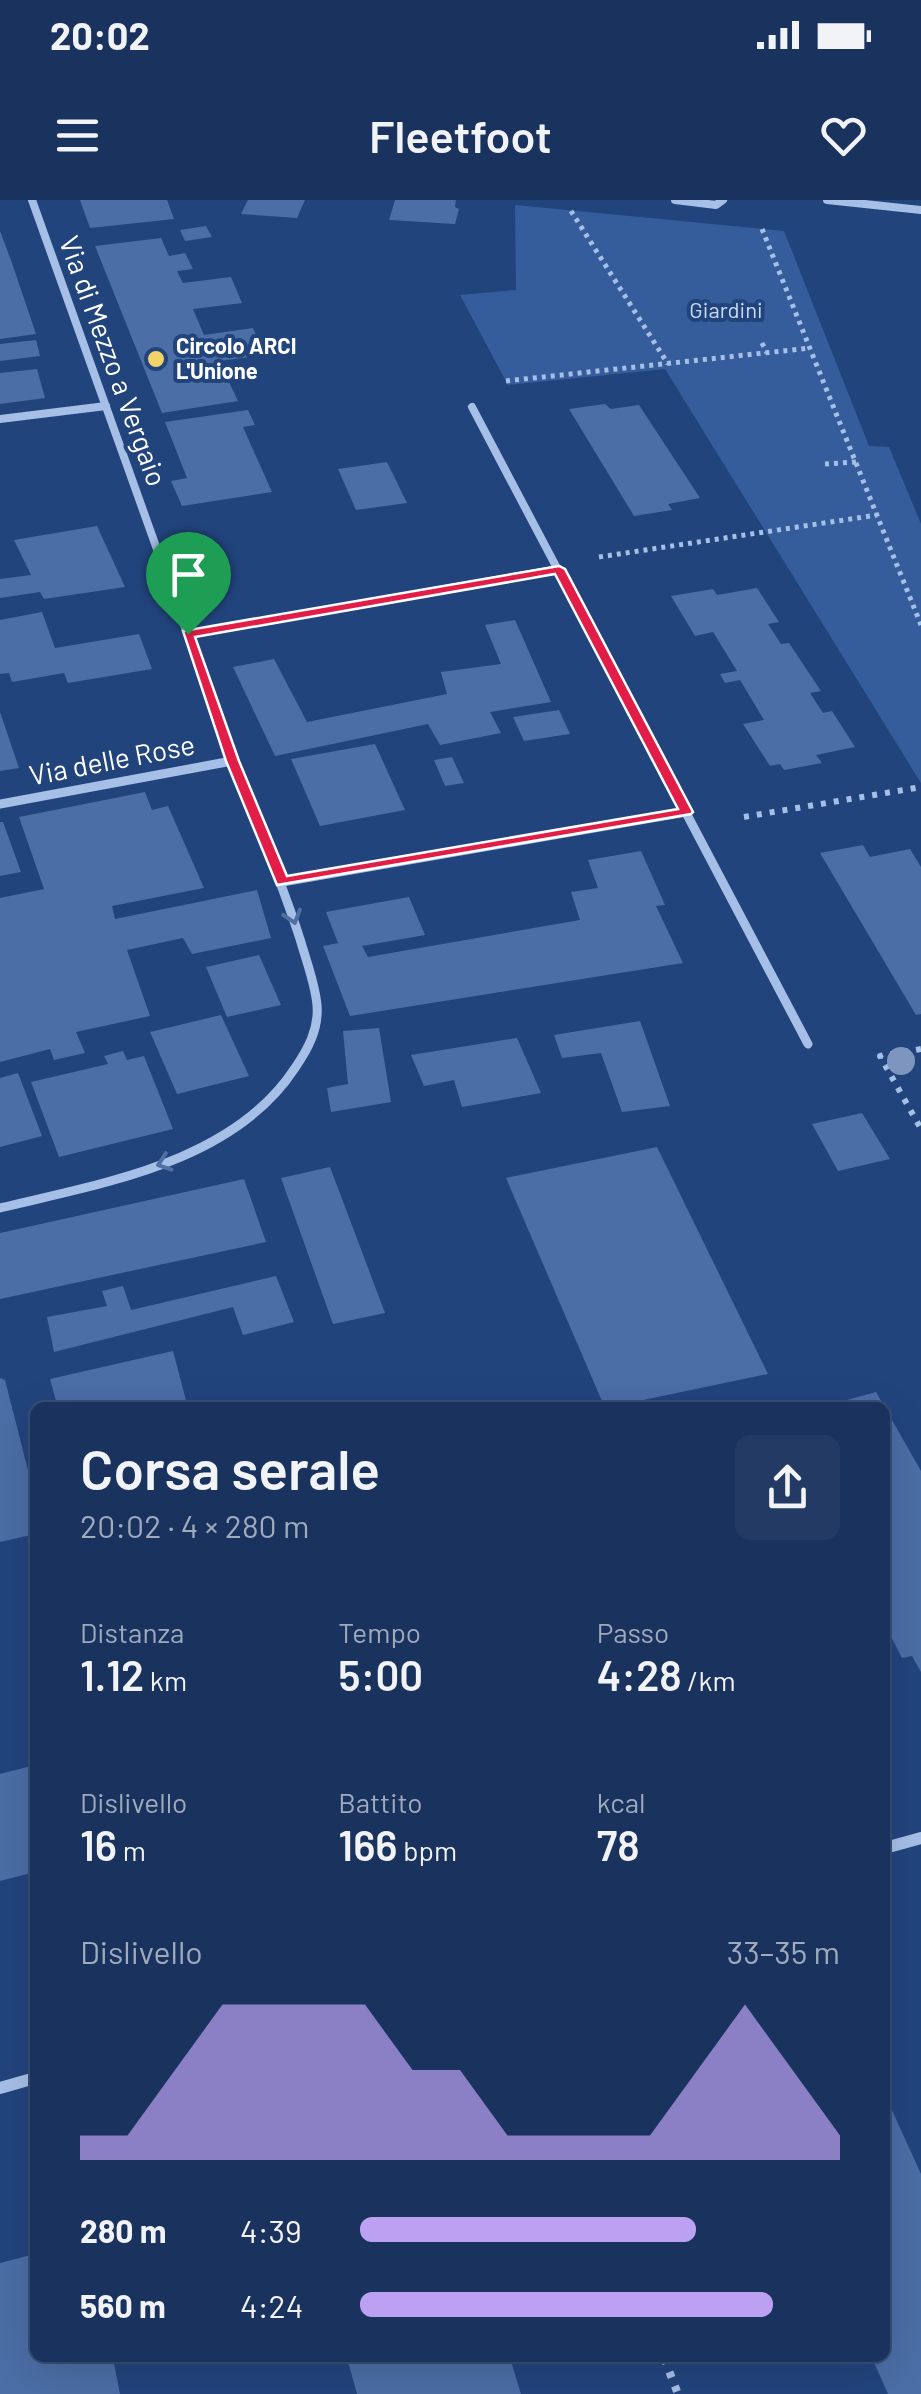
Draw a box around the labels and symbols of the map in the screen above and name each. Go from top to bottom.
street label: Via di Mezzo a Vergaio [53,231,175,490]
park label: Giardini [689,296,763,322]
place label: Circolo ARCI L'Unione [176,332,297,383]
marker: Circolo ARCI L'Unione [145,348,167,370]
pin [146,532,231,635]
street label: Via delle Rose [26,726,197,792]
one-way arrow [281,908,302,925]
one-way arrow [156,1151,173,1172]

